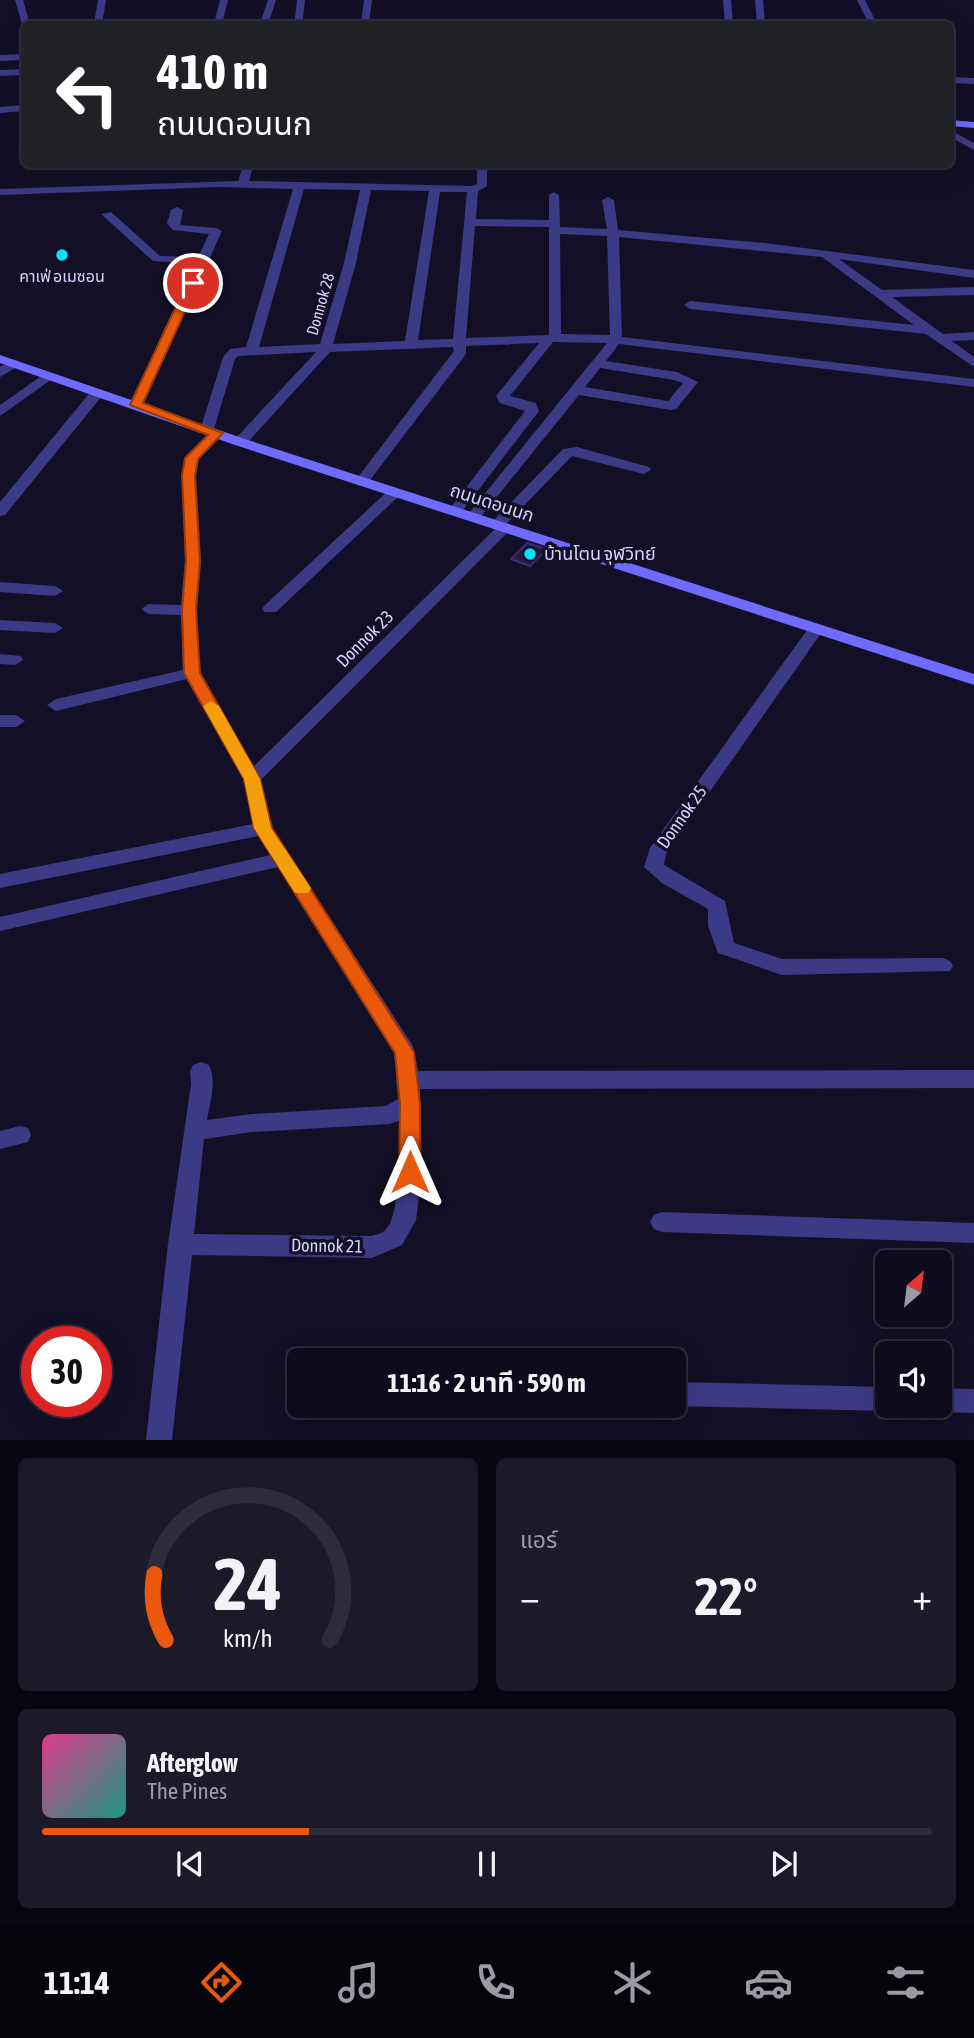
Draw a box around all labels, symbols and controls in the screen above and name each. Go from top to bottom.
text: 410 m [157,43,268,99]
icon: left [42,49,133,140]
text: ถนนดอนนก [157,105,312,142]
marker: คาเฟ่ อเมซอน [54,247,70,263]
pin [163,253,223,313]
icon: arrive [174,264,212,302]
place label: คาเฟ่ อเมซอน [19,267,105,285]
street label: Donnok 28 [303,271,337,337]
street label: ถนนดอนนก [447,479,537,526]
place label: บ้านโตน จุฬวิทย์ [544,543,656,565]
marker: บ้านโตน จุฬวิทย์ [522,546,538,562]
street label: Donnok 23 [332,606,397,671]
street label: Donnok 25 [652,781,711,852]
position arrow [373,1135,447,1209]
street label: Donnok 21 [291,1234,363,1257]
north arrow [875,1250,952,1326]
map controls [875,1250,952,1418]
speed limit sign: 30 [21,1326,112,1417]
button: sound [875,1341,952,1418]
text: 11:16 · 2 นาที · 590 m [387,1368,586,1398]
text: แอร์ [520,1527,557,1553]
text: 24 [214,1543,282,1626]
text: 22° [694,1566,758,1626]
text: − [520,1575,540,1618]
text: + [912,1575,932,1618]
text: km/h [223,1624,273,1652]
text: Afterglow [147,1748,238,1778]
text: The Pines [147,1778,227,1804]
icon: previous [171,1845,209,1883]
icon: pause [468,1845,506,1883]
icon: next [765,1845,803,1883]
icon: directions [197,1958,246,2007]
icon: music [334,1958,383,2007]
icon: phone [471,1958,520,2007]
icon: climate [608,1958,657,2007]
icon: car [744,1958,793,2007]
icon: filters [881,1958,930,2007]
text: 11:14 [44,1964,110,2001]

